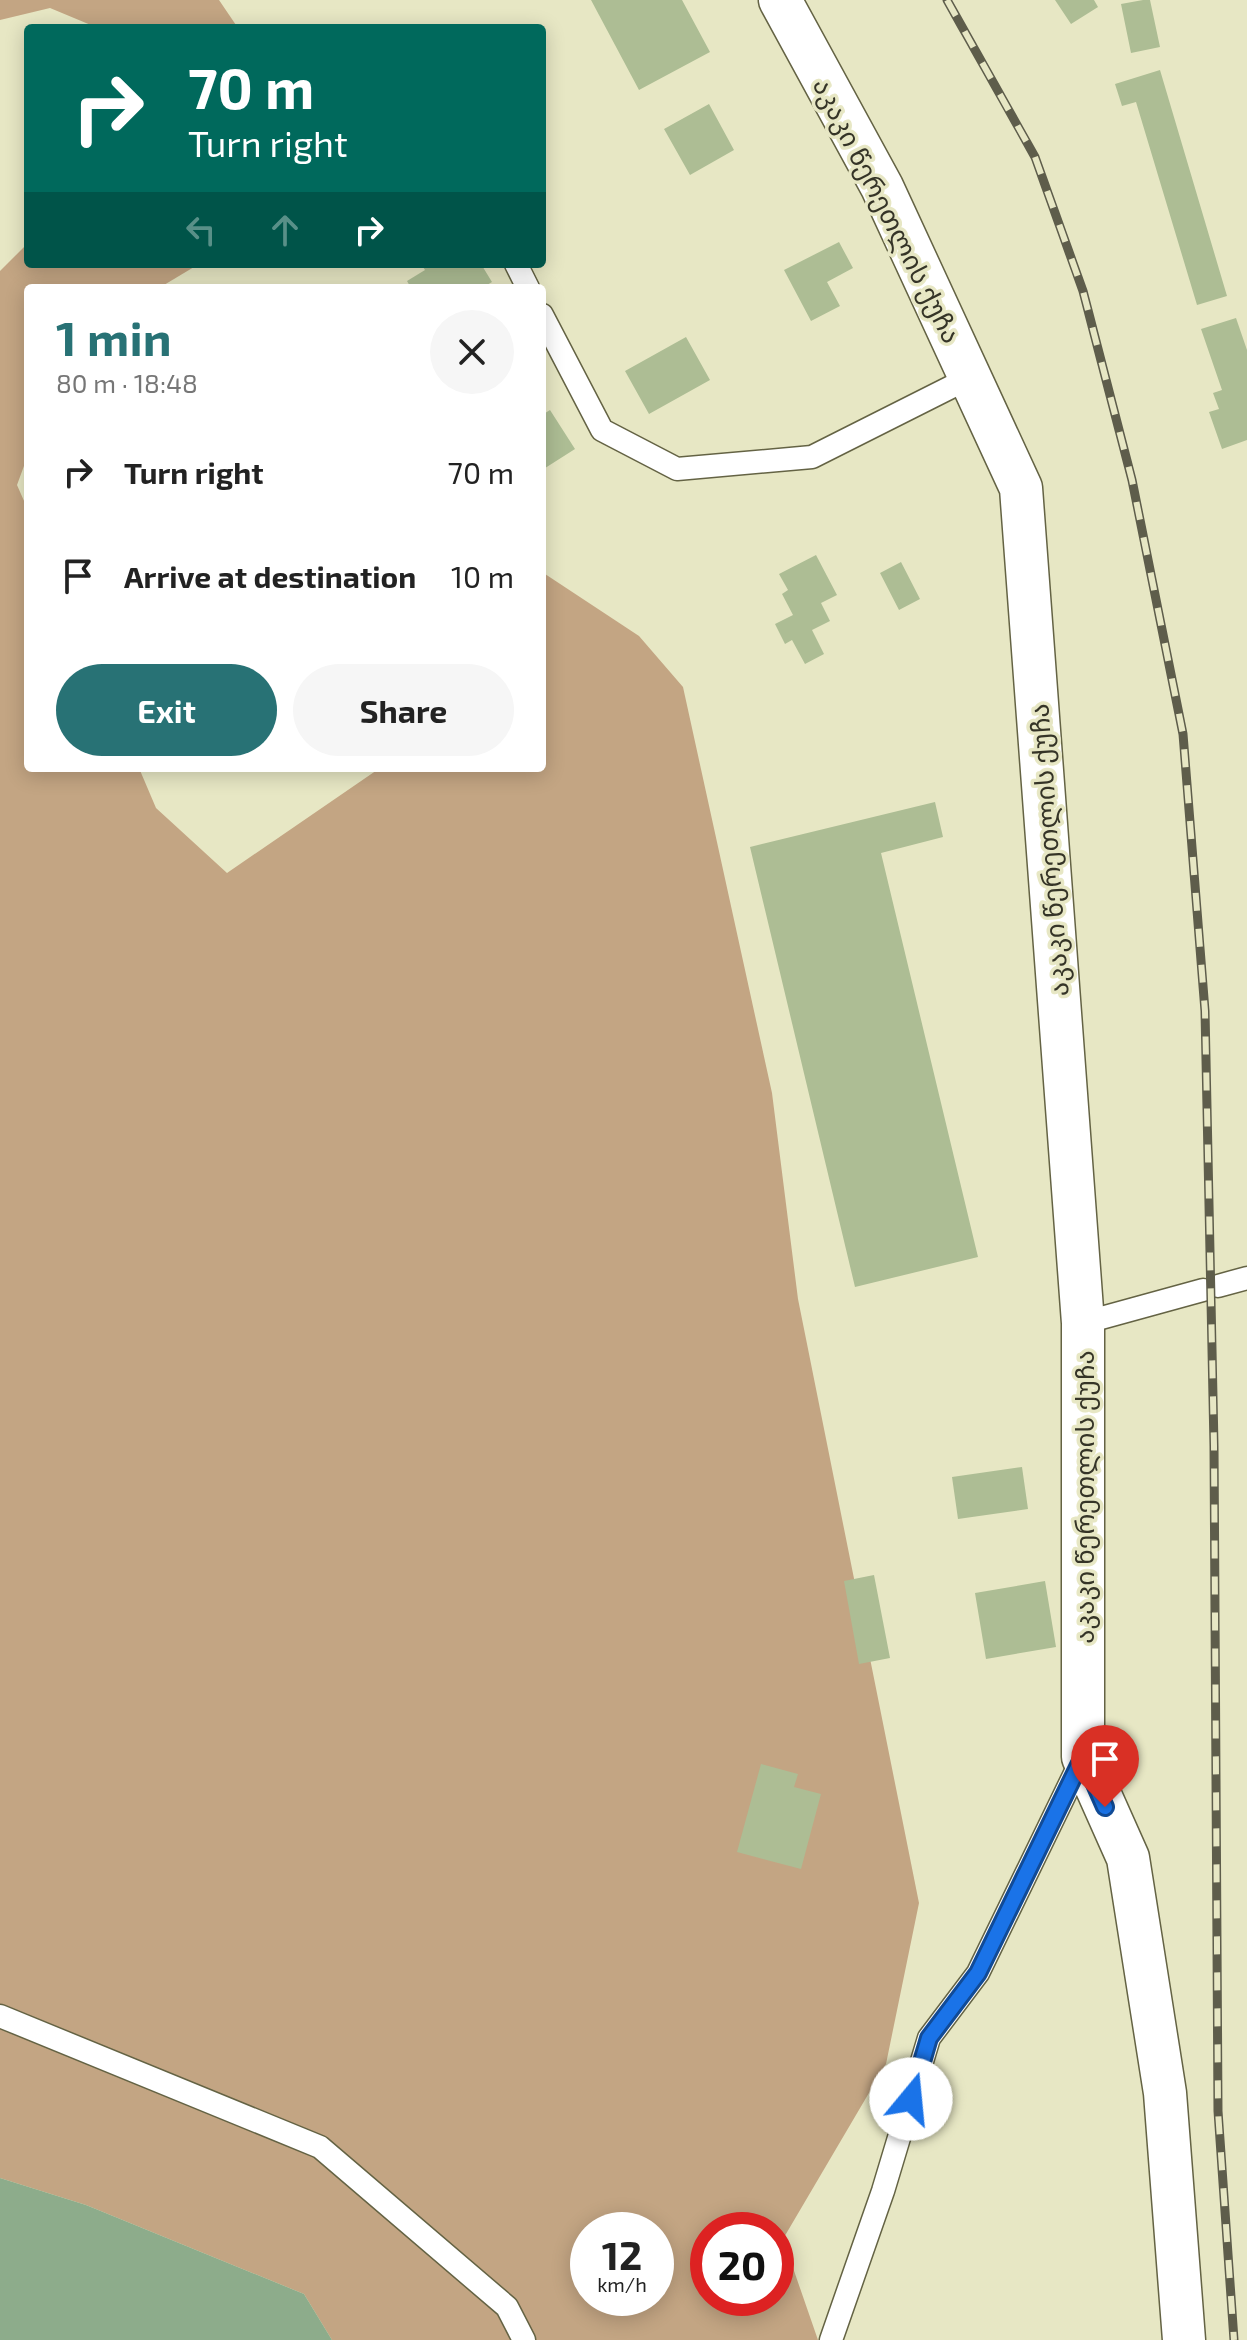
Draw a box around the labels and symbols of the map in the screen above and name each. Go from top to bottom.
street label: აკაკი წერეთლის ქუჩა [806,72,968,349]
street label: აკაკი წერეთლის ქუჩა [1022,702,1076,997]
street label: აკაკი წერეთლის ქუჩა [1068,1350,1101,1644]
pin [1071,1725,1139,1807]
position arrow [869,2057,953,2141]
speed limit sign: 20 [690,2212,794,2316]

